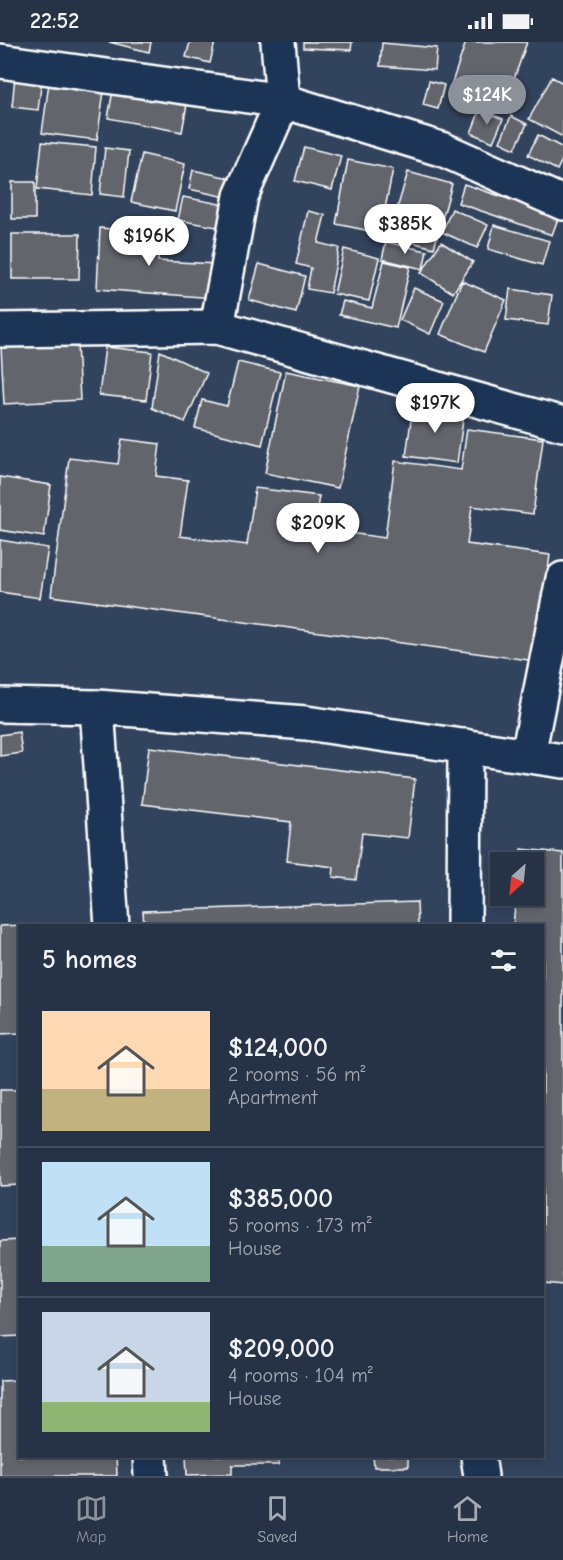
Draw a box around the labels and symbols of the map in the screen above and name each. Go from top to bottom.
pin: $124K [445,75,529,126]
pin: $385K [363,204,447,255]
pin: $196K [107,216,191,267]
pin: $197K [393,383,477,434]
pin: $209K [276,503,360,554]
north arrow [490,852,544,906]

